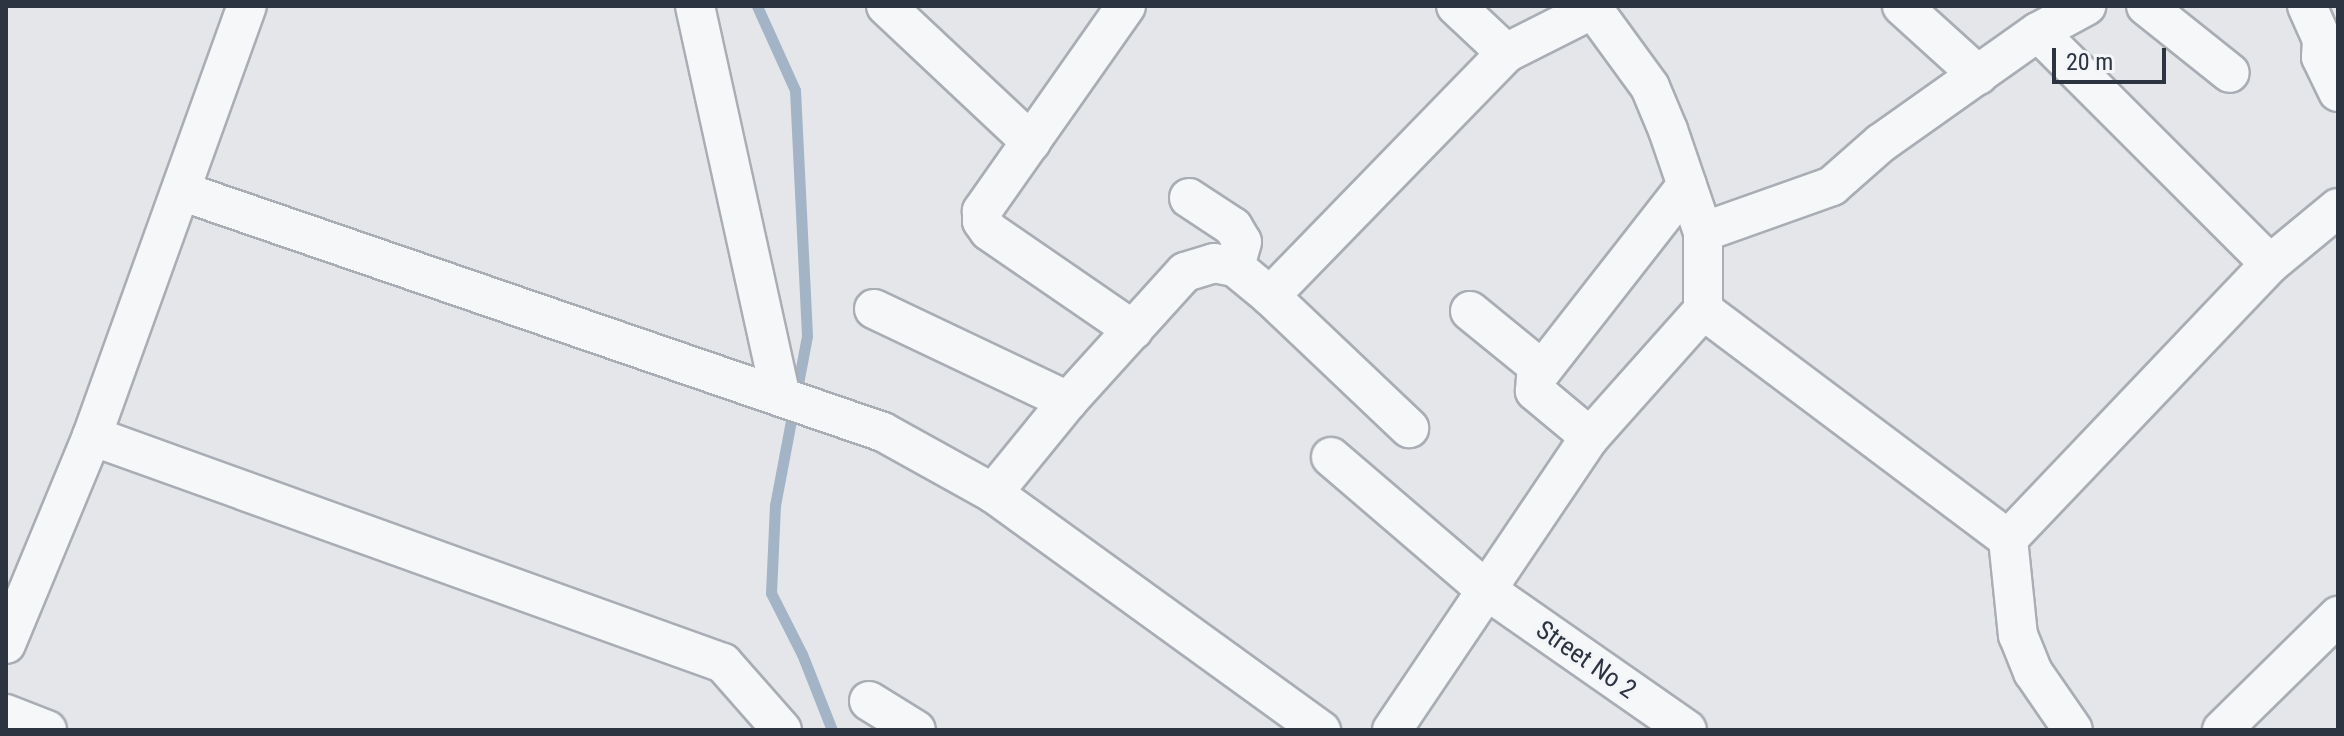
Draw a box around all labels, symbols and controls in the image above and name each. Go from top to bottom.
scale bar [2056,32,2170,82]
text: 20 m [2066,48,2113,76]
street label: Street No 2 [1530,614,1642,706]

